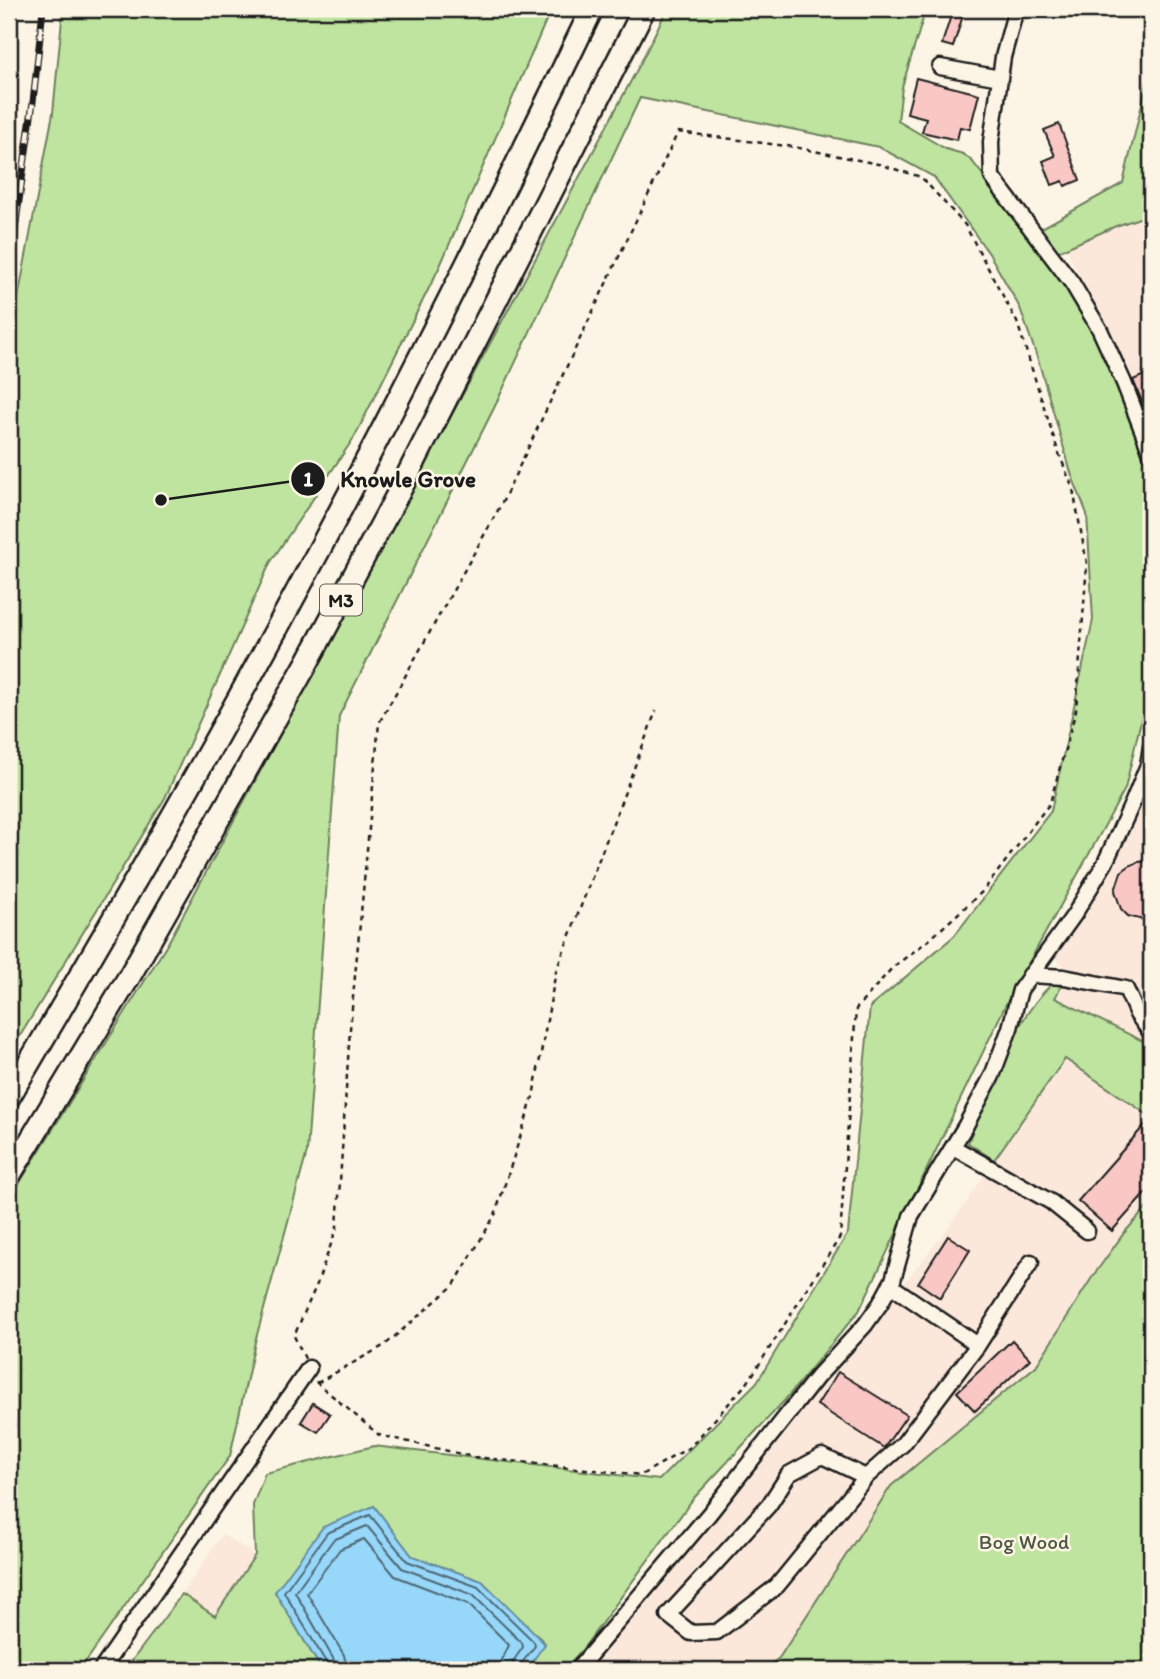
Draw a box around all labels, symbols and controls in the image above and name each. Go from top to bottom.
callout: Knowle Grove [291,457,490,501]
text: Knowle Grove [340,465,476,493]
text: 1 [303,466,313,491]
road number: M3 [320,584,362,615]
park label: Bog Wood [979,1529,1069,1554]

